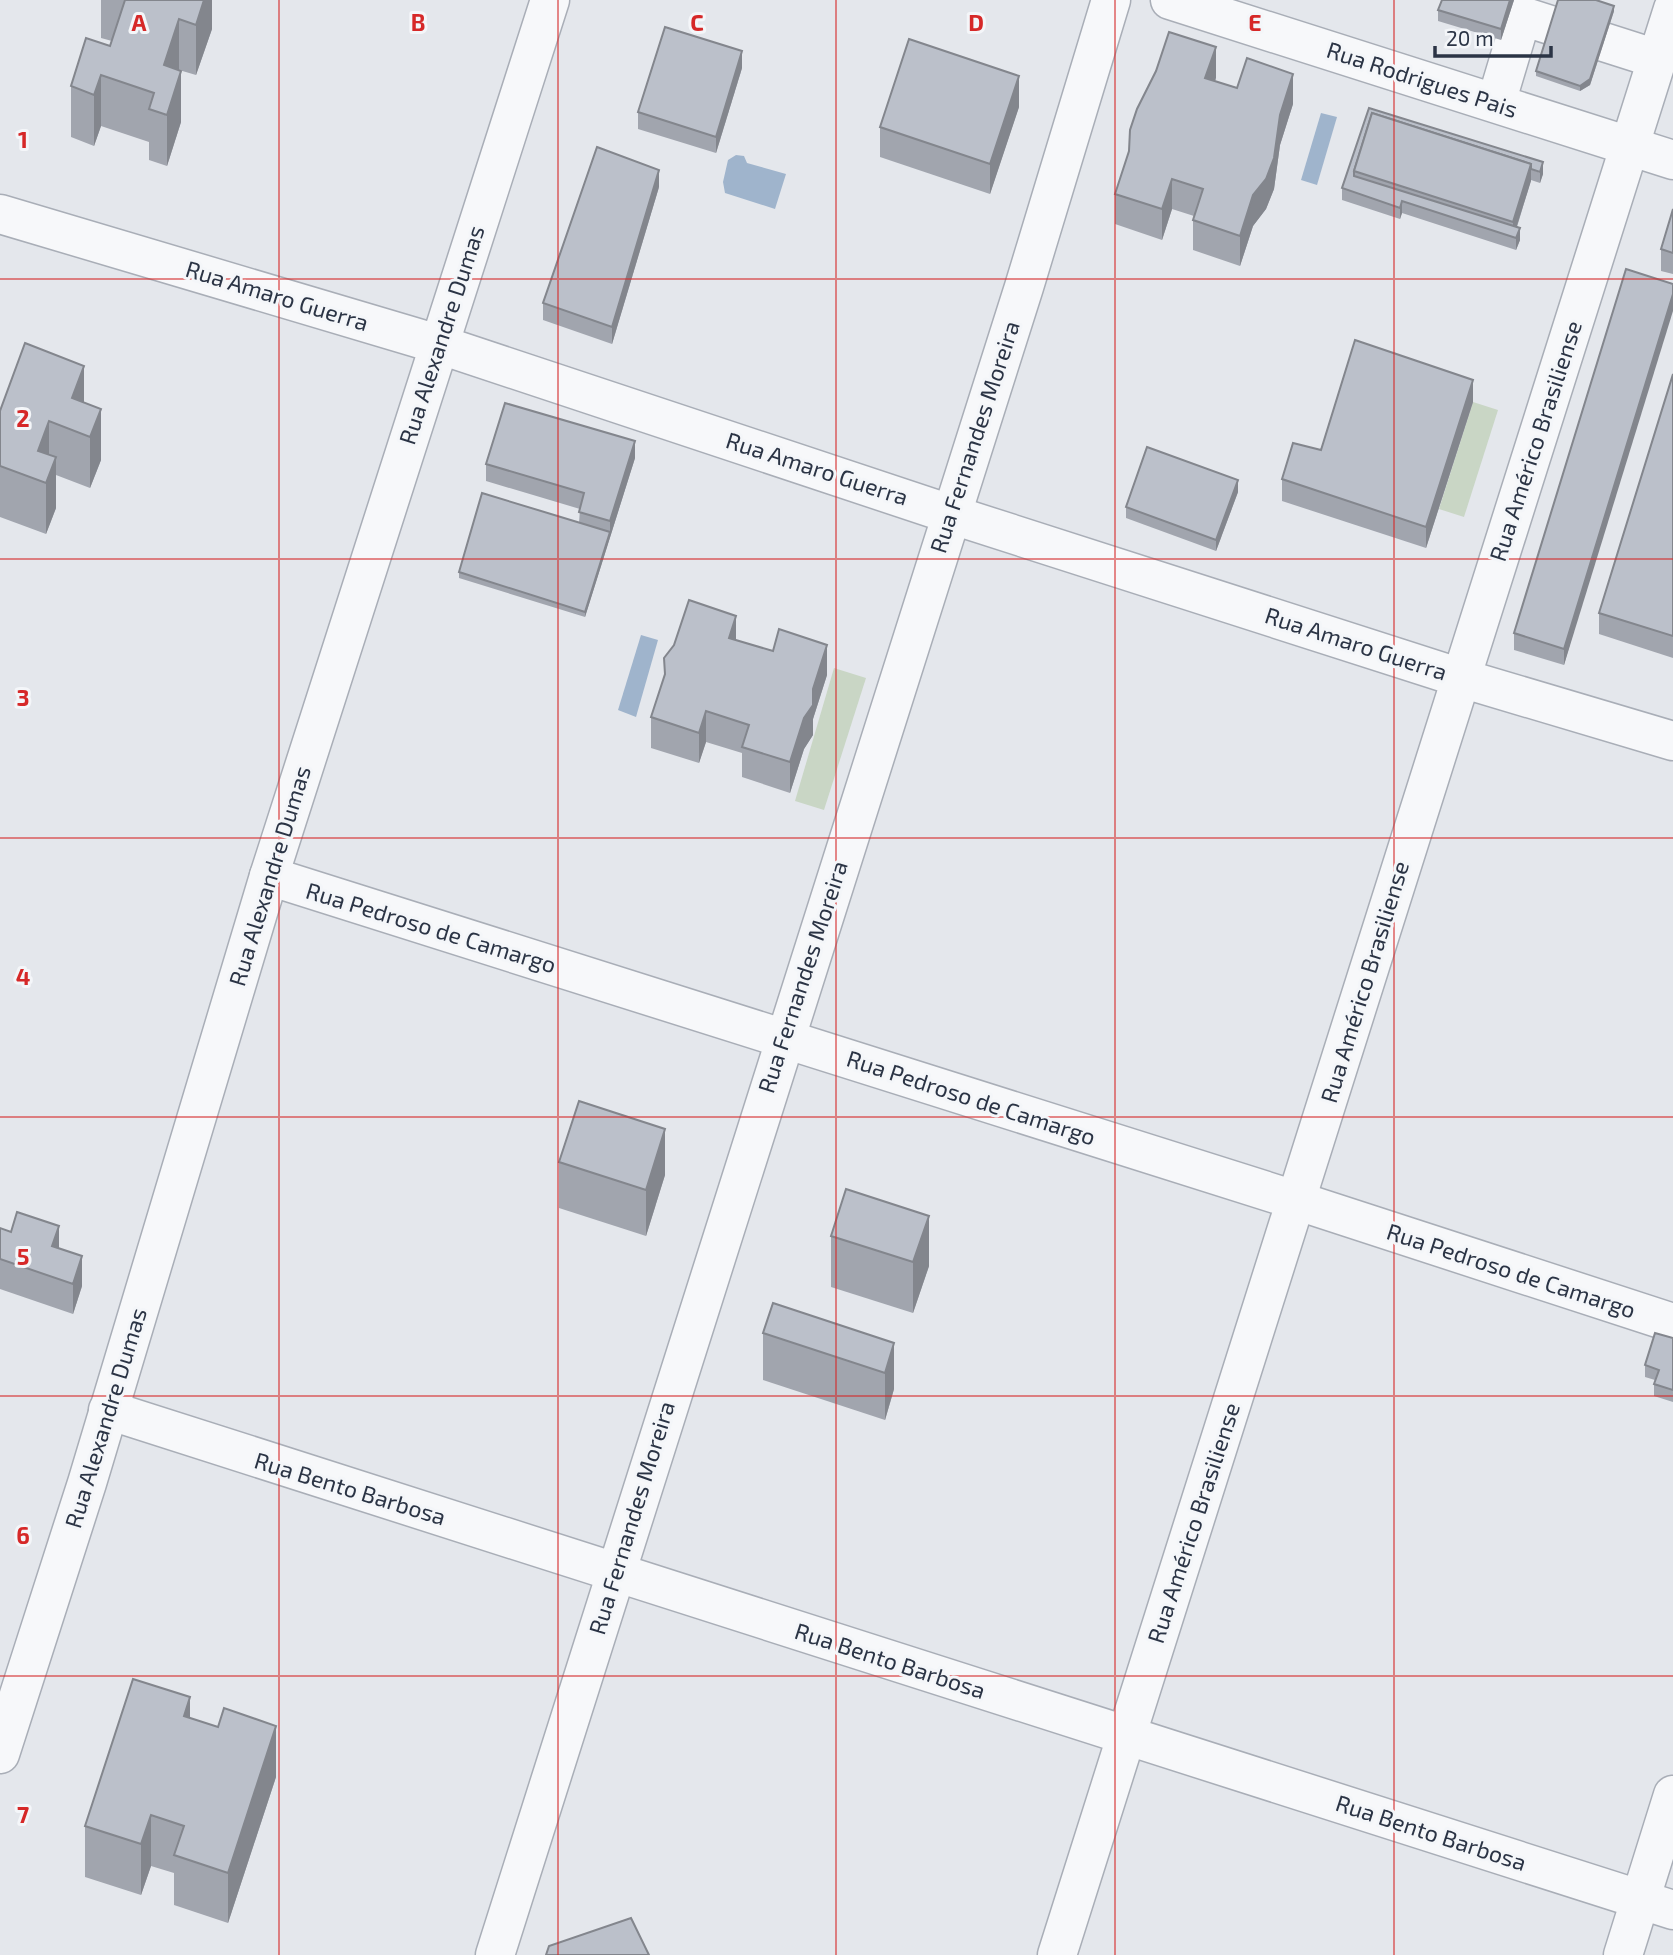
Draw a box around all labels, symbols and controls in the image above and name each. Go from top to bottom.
text: A [131,8,147,36]
text: B [411,8,425,36]
text: C [690,8,704,36]
text: D [968,8,984,36]
text: E [1248,8,1262,36]
scale bar [1435,14,1550,58]
text: 20 m [1446,25,1494,50]
street label: Rua Rodrigues Pais [1323,35,1521,123]
text: 1 [18,125,28,153]
street label: Rua Alexandre Dumas [392,222,490,448]
street label: Rua Amaro Guerra [182,254,372,336]
street label: Rua Fernandes Moreira [923,317,1025,556]
street label: Rua Américo Brasiliense [1483,317,1587,565]
text: 2 [16,404,30,432]
street label: Rua Amaro Guerra [723,425,912,511]
street label: Rua Amaro Guerra [1262,600,1451,686]
text: 3 [16,683,30,711]
street label: Rua Alexandre Dumas [222,762,316,989]
street label: Rua Fernandes Moreira [751,857,853,1096]
street label: Rua Américo Brasiliense [1314,857,1414,1106]
street label: Rua Pedroso de Camargo [303,876,560,978]
text: 4 [16,962,30,990]
street label: Rua Pedroso de Camargo [843,1044,1099,1151]
street label: Rua Pedroso de Camargo [1383,1217,1639,1324]
text: 5 [17,1242,29,1270]
street label: Rua Alexandre Dumas [58,1304,152,1531]
street label: Rua Fernandes Moreira [582,1398,680,1638]
street label: Rua Américo Brasiliense [1141,1399,1245,1647]
street label: Rua Bento Barbosa [251,1446,449,1530]
text: 6 [16,1521,30,1549]
street label: Rua Bento Barbosa [792,1616,989,1704]
street label: Rua Bento Barbosa [1333,1788,1530,1876]
text: 7 [17,1800,29,1828]

